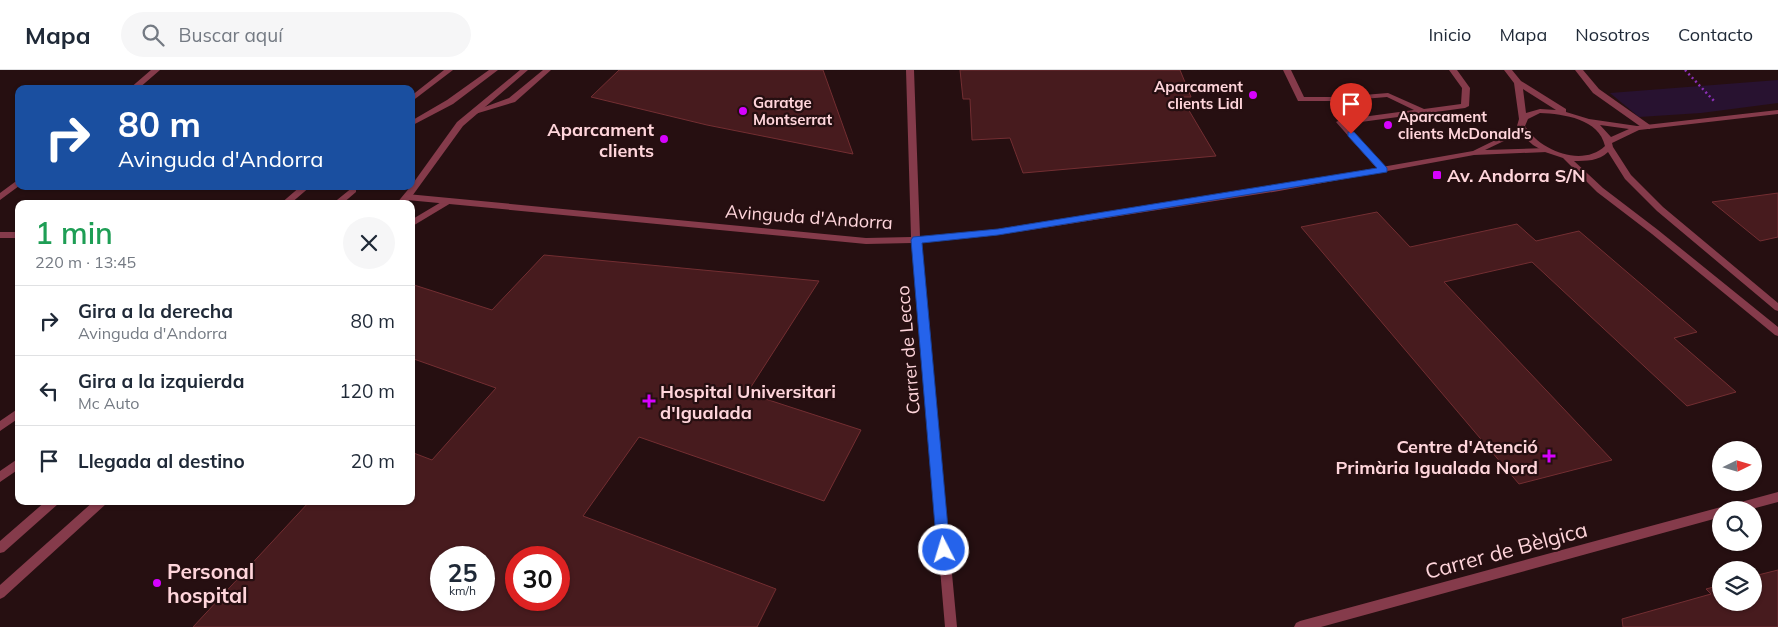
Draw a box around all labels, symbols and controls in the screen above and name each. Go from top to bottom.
search box [121,12,471,57]
text: Mapa [25,20,91,50]
icon: search [139,21,167,49]
text: Buscar aquí [179,23,283,47]
text: Inicio [1428,23,1471,46]
text: Mapa [1499,23,1547,46]
text: Nosotros [1575,23,1650,46]
text: Contacto [1678,23,1753,46]
place label: Aparcament clients Lidl [1154,77,1243,113]
pin [1330,83,1372,134]
marker: Aparcament clients Lidl [1247,89,1259,101]
icon: arrive [1337,90,1365,118]
place label: Garatge Montserrat [753,93,832,129]
text: 80 m [118,102,201,146]
icon: right [35,105,100,170]
marker: Garatge Montserrat [737,105,749,117]
place label: Aparcament clients McDonald's [1398,107,1532,143]
place label: Aparcament clients [547,118,654,162]
marker: Aparcament clients McDonald's [1382,119,1394,131]
marker: Aparcament clients [658,133,670,145]
text: Avinguda d'Andorra [118,145,323,173]
place label: Av. Andorra S/N [1447,164,1586,187]
marker: Av. Andorra S/N [1431,169,1443,181]
street label: Avinguda d'Andorra [724,200,894,234]
text: 1 min [35,214,113,252]
button: close [343,217,395,269]
text: 220 m · 13:45 [35,252,136,272]
street label: Carrer de Lecco [891,285,925,415]
text: Gira a la derecha [78,299,233,323]
icon: right [35,307,63,335]
text: 80 m [351,309,395,333]
text: Avinguda d'Andorra [78,323,227,343]
text: Gira a la izquierda [78,369,244,393]
icon: left [35,377,63,405]
text: 120 m [339,379,395,403]
place label: Hospital Universitari d'Igualada [660,380,836,424]
text: Mc Auto [78,393,139,413]
marker: Hospital Universitari d'Igualada [642,394,656,408]
place label: Centre d'Atenció Primària Igualada Nord [1336,435,1538,479]
north arrow [1712,441,1762,491]
map controls [1712,441,1762,611]
icon: arrive [35,447,63,475]
text: Llegada al destino [78,449,245,473]
text: 20 m [351,449,395,473]
marker: Centre d'Atenció Primària Igualada Nord [1542,449,1556,463]
button: search [1712,501,1762,551]
street label: Carrer de Bèlgica [1422,516,1590,584]
position arrow [917,523,969,575]
speed limit sign: 30 [505,546,570,611]
text: 25 [447,557,478,588]
place label: Personal hospital [167,558,254,608]
button: layers [1712,561,1762,611]
marker: Personal hospital [151,577,163,589]
text: km/h [449,583,476,598]

